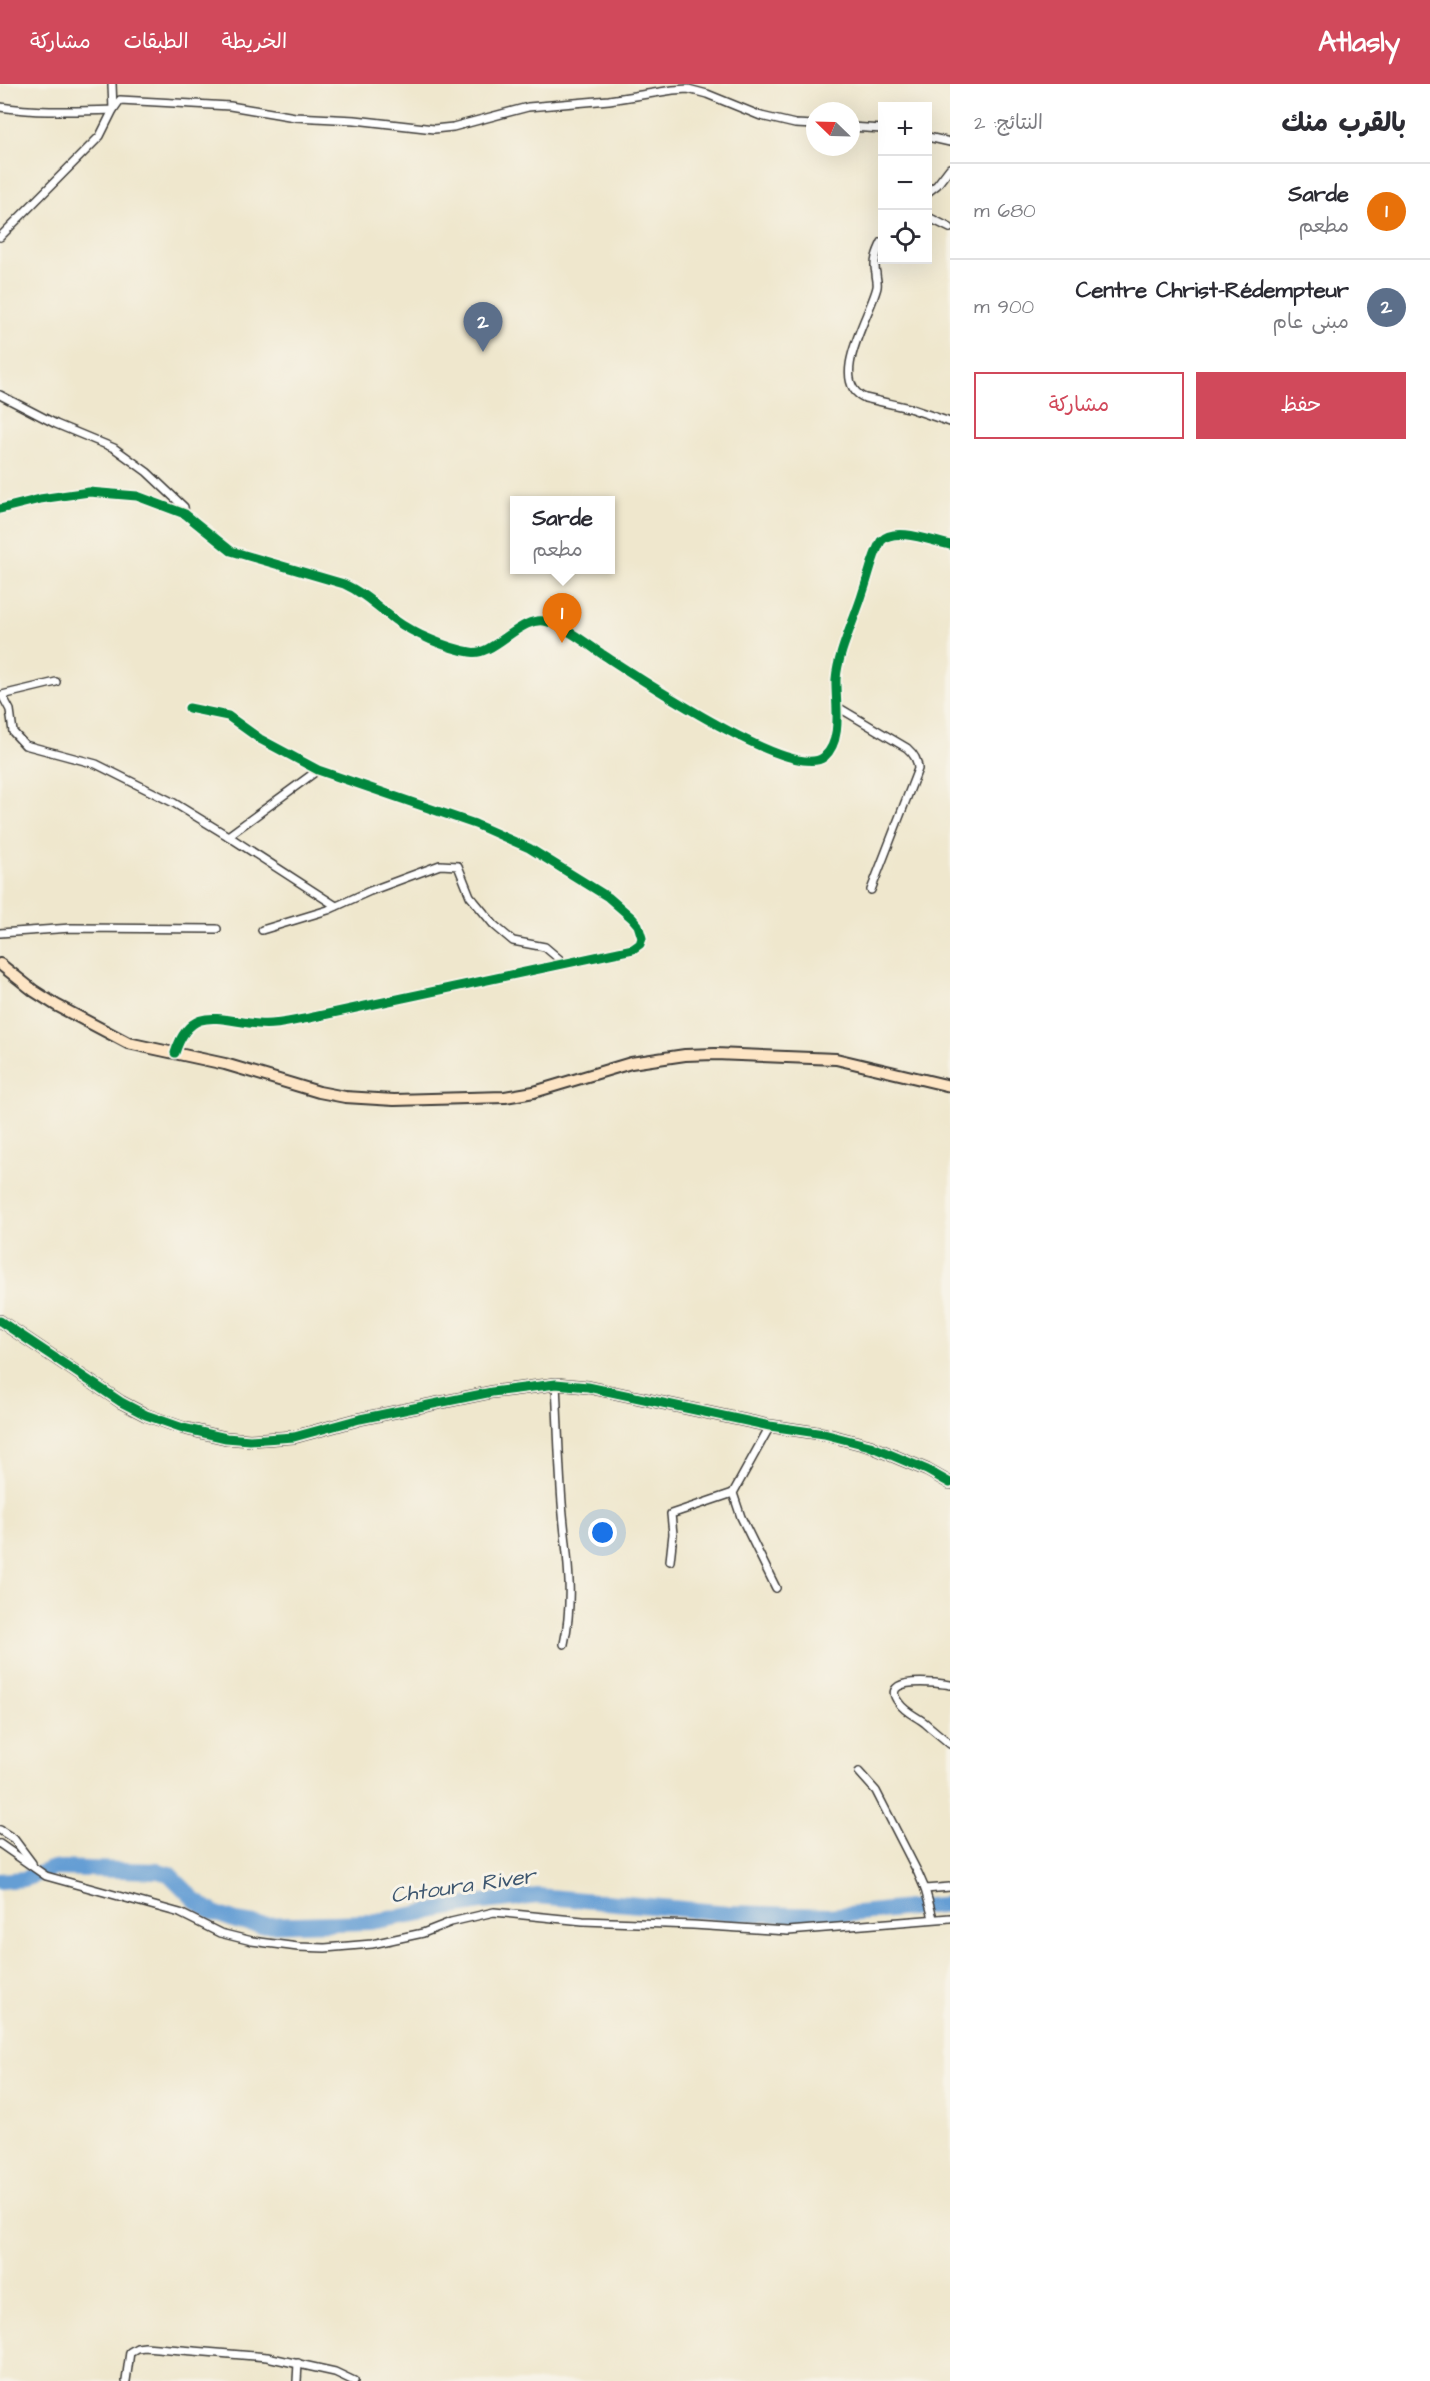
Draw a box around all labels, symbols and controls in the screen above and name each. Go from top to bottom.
text: Atlasly [1318,23,1400,62]
text: مشاركة [30,27,91,56]
text: الطبقات [124,27,189,56]
text: الخريطة [222,27,287,56]
north arrow [806,102,860,156]
map controls [878,102,932,264]
button: + [878,102,932,156]
text: بالقرب منك [1282,105,1406,141]
text: النتائج: 2 [974,109,1043,137]
button: − [878,156,932,210]
text: Sarde [1288,179,1349,210]
text: 680 m [974,197,1036,225]
text: 1 [1385,197,1388,225]
button: locate [878,210,932,264]
text: مطعم [1298,212,1349,240]
text: Centre Christ-Rédempteur [1076,275,1349,306]
text: 900 m [974,293,1034,321]
text: 2 [1381,293,1392,321]
pin: 2 [464,302,502,352]
text: مبنى عام [1272,308,1349,336]
button: مشاركة [974,372,1184,439]
button: حفظ [1196,372,1406,439]
popup [510,496,615,574]
text: Sarde [532,503,593,534]
text: مطعم [532,536,583,564]
pin: 1 [542,594,582,643]
your location [588,1518,617,1547]
water label: Chtoura River [389,1860,540,1911]

